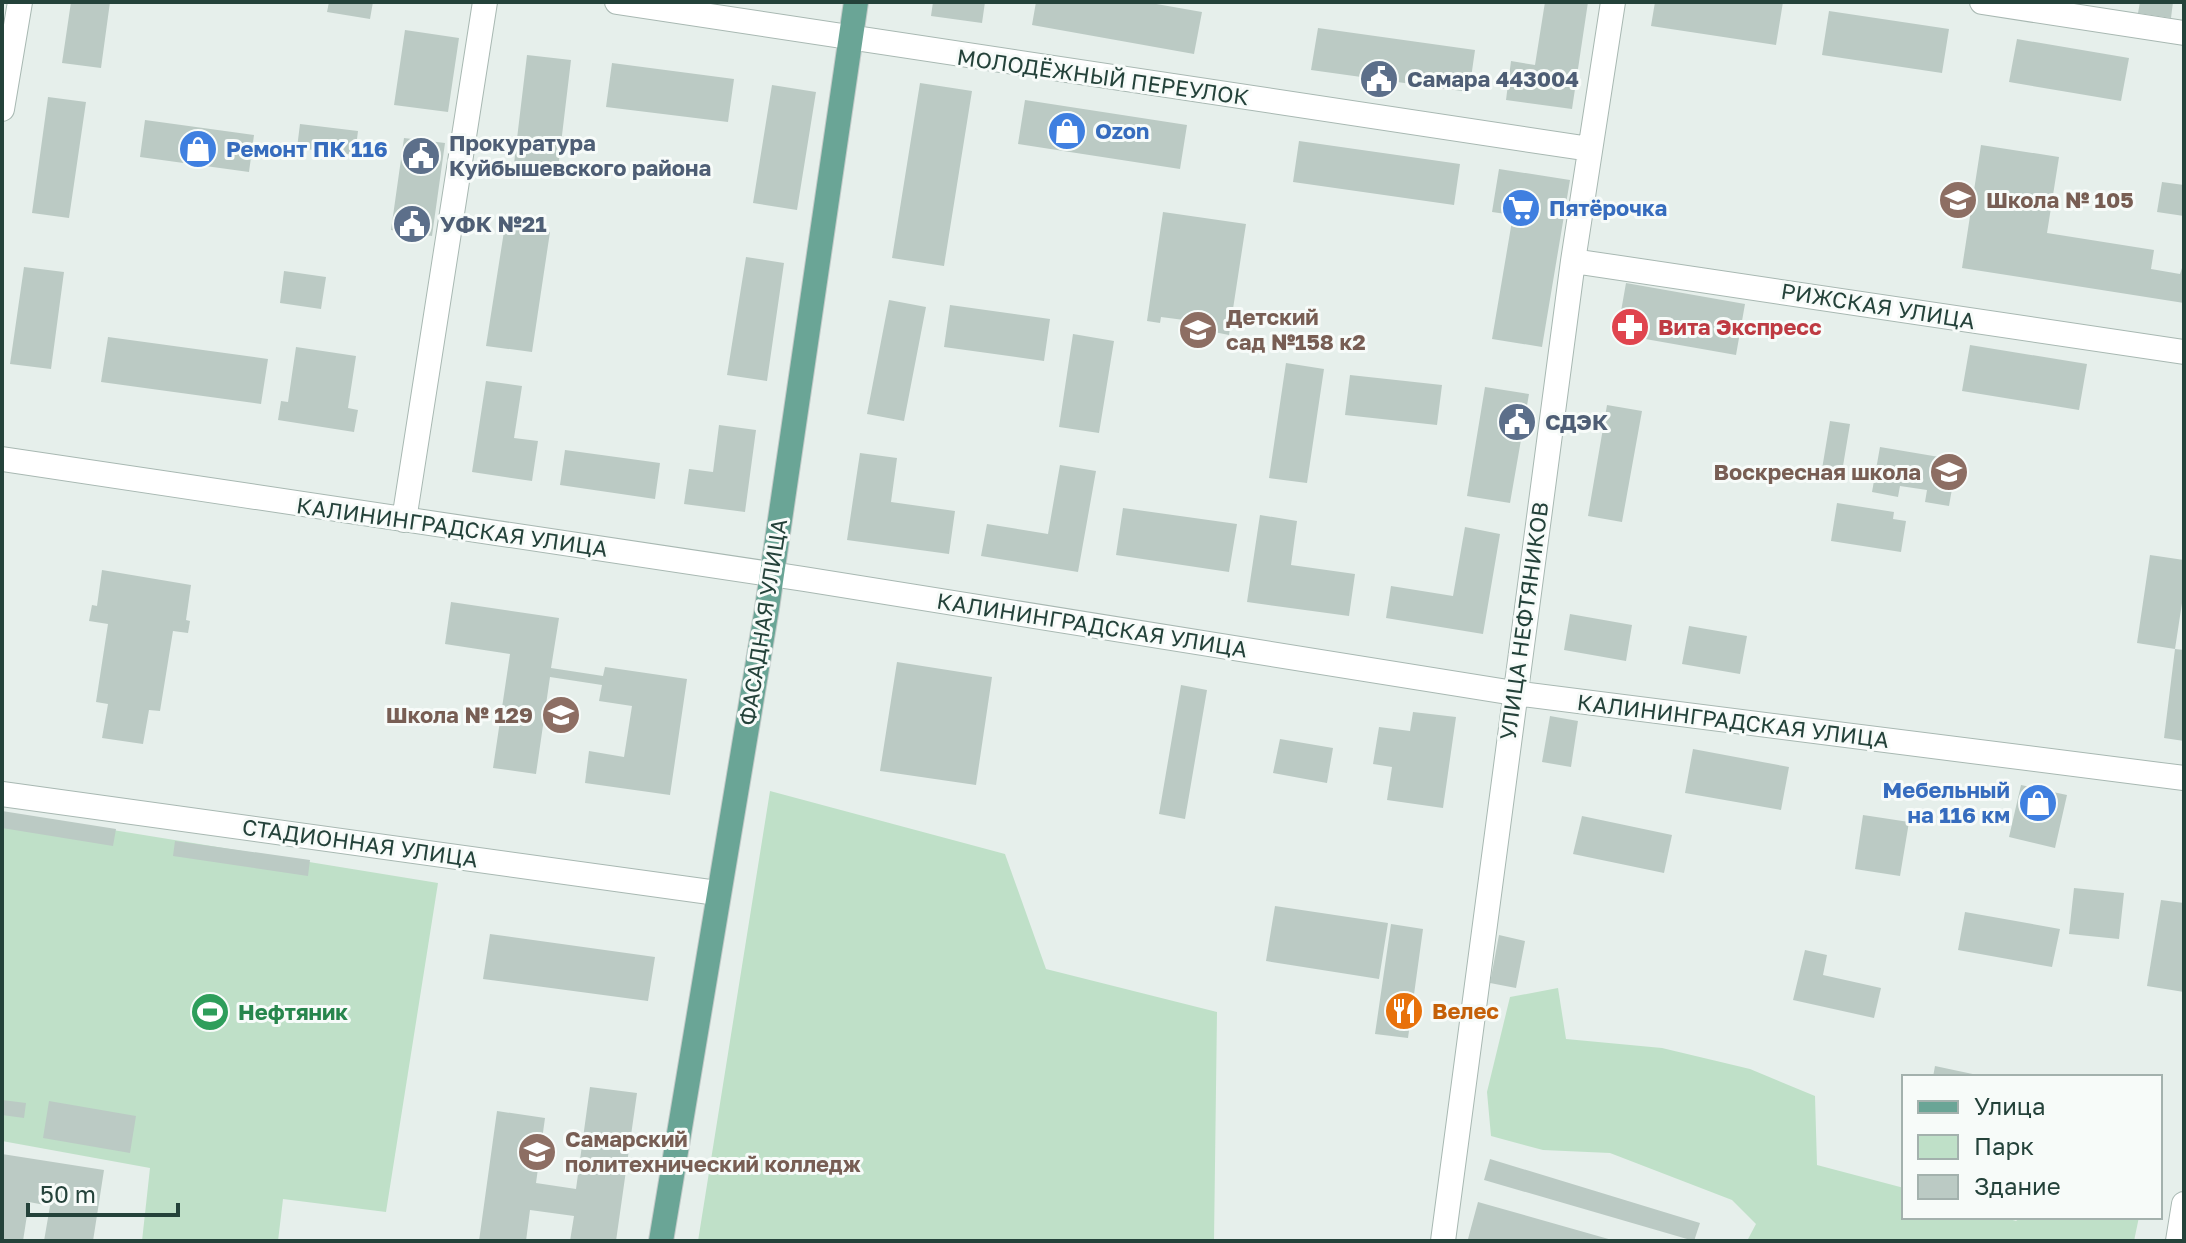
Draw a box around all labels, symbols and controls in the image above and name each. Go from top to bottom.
street label: МОЛОДЁЖНЫЙ ПЕРЕУЛОК [955,43,1251,110]
public building icon: Самара 443004 [1358,58,1400,100]
place label: Самара 443004 [1407,65,1579,92]
shop icon: Ozon [1046,110,1088,152]
place label: Ozon [1095,117,1149,144]
shop icon: Ремонт ПК 116 [177,128,219,170]
place label: Прокуратура Куйбышевского района [449,129,711,181]
place label: Ремонт ПК 116 [226,135,388,162]
public building icon: Прокуратура Куйбышевского района [400,135,442,177]
school or university icon: Школа № 105 [1937,179,1979,221]
place label: Школа № 105 [1986,186,2134,213]
supermarket icon: Пятёрочка [1500,187,1542,229]
place label: Пятёрочка [1549,194,1667,221]
public building icon: УФК №21 [391,203,433,245]
place label: УФК №21 [440,210,546,237]
street label: РИЖСКАЯ УЛИЦА [1779,277,1977,334]
place label: Детский сад №158 к2 [1226,303,1366,355]
pharmacy icon: Вита Экспресс [1609,306,1651,348]
school or university icon: Детский сад №158 к2 [1177,309,1219,351]
place label: Вита Экспресс [1658,313,1822,340]
public building icon: СДЭК [1496,401,1538,443]
place label: СДЭК [1545,408,1608,435]
school or university icon: Воскресная школа [1928,451,1970,493]
place label: Воскресная школа [1714,458,1921,485]
street label: КАЛИНИНГРАДСКАЯ УЛИЦА [295,491,610,562]
street label: УЛИЦА НЕФТЯНИКОВ [1493,500,1554,742]
street label: ФАСАДНАЯ УЛИЦА [733,516,792,727]
street label: КАЛИНИНГРАДСКАЯ УЛИЦА [935,587,1250,662]
street label: КАЛИНИНГРАДСКАЯ УЛИЦА [1576,688,1891,753]
school or university icon: Школа № 129 [540,694,582,736]
place label: Школа № 129 [386,701,533,728]
place label: Мебельный на 116 км [1883,776,2010,828]
shop icon: Мебельный на 116 км [2017,782,2059,824]
street label: СТАДИОННАЯ УЛИЦА [240,813,480,872]
restaurant icon: Велес [1383,990,1425,1032]
sports icon: Нефтяник [189,991,231,1033]
place label: Велес [1432,997,1499,1024]
place label: Нефтяник [238,998,348,1025]
legend [1902,1075,2162,1219]
text: Улица [1974,1091,2046,1120]
place label: Самарский политехнический колледж [565,1125,861,1177]
school or university icon: Самарский политехнический колледж [516,1131,558,1173]
text: Парк [1974,1131,2034,1160]
scale bar [28,1167,178,1217]
text: Здание [1974,1171,2061,1200]
text: 50 m [40,1179,96,1208]

